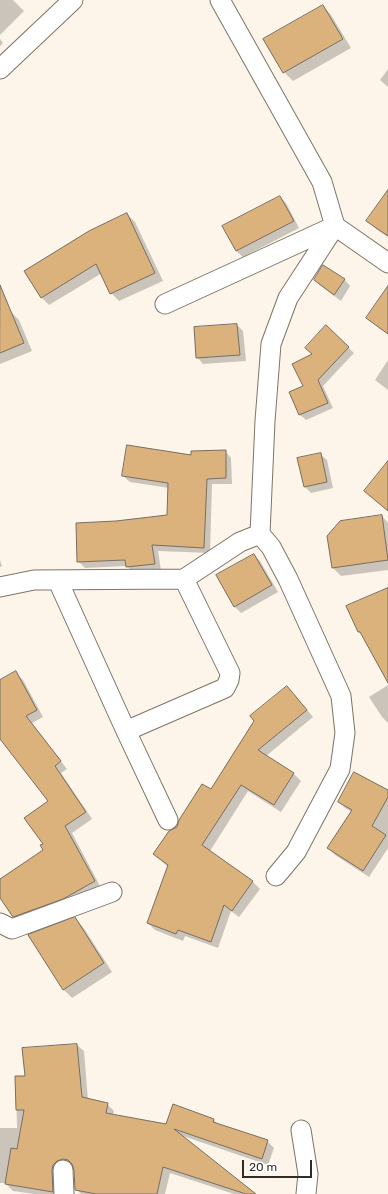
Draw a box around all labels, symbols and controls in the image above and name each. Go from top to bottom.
scale bar [244,1152,314,1178]
text: 20 m [249,1160,277,1174]

